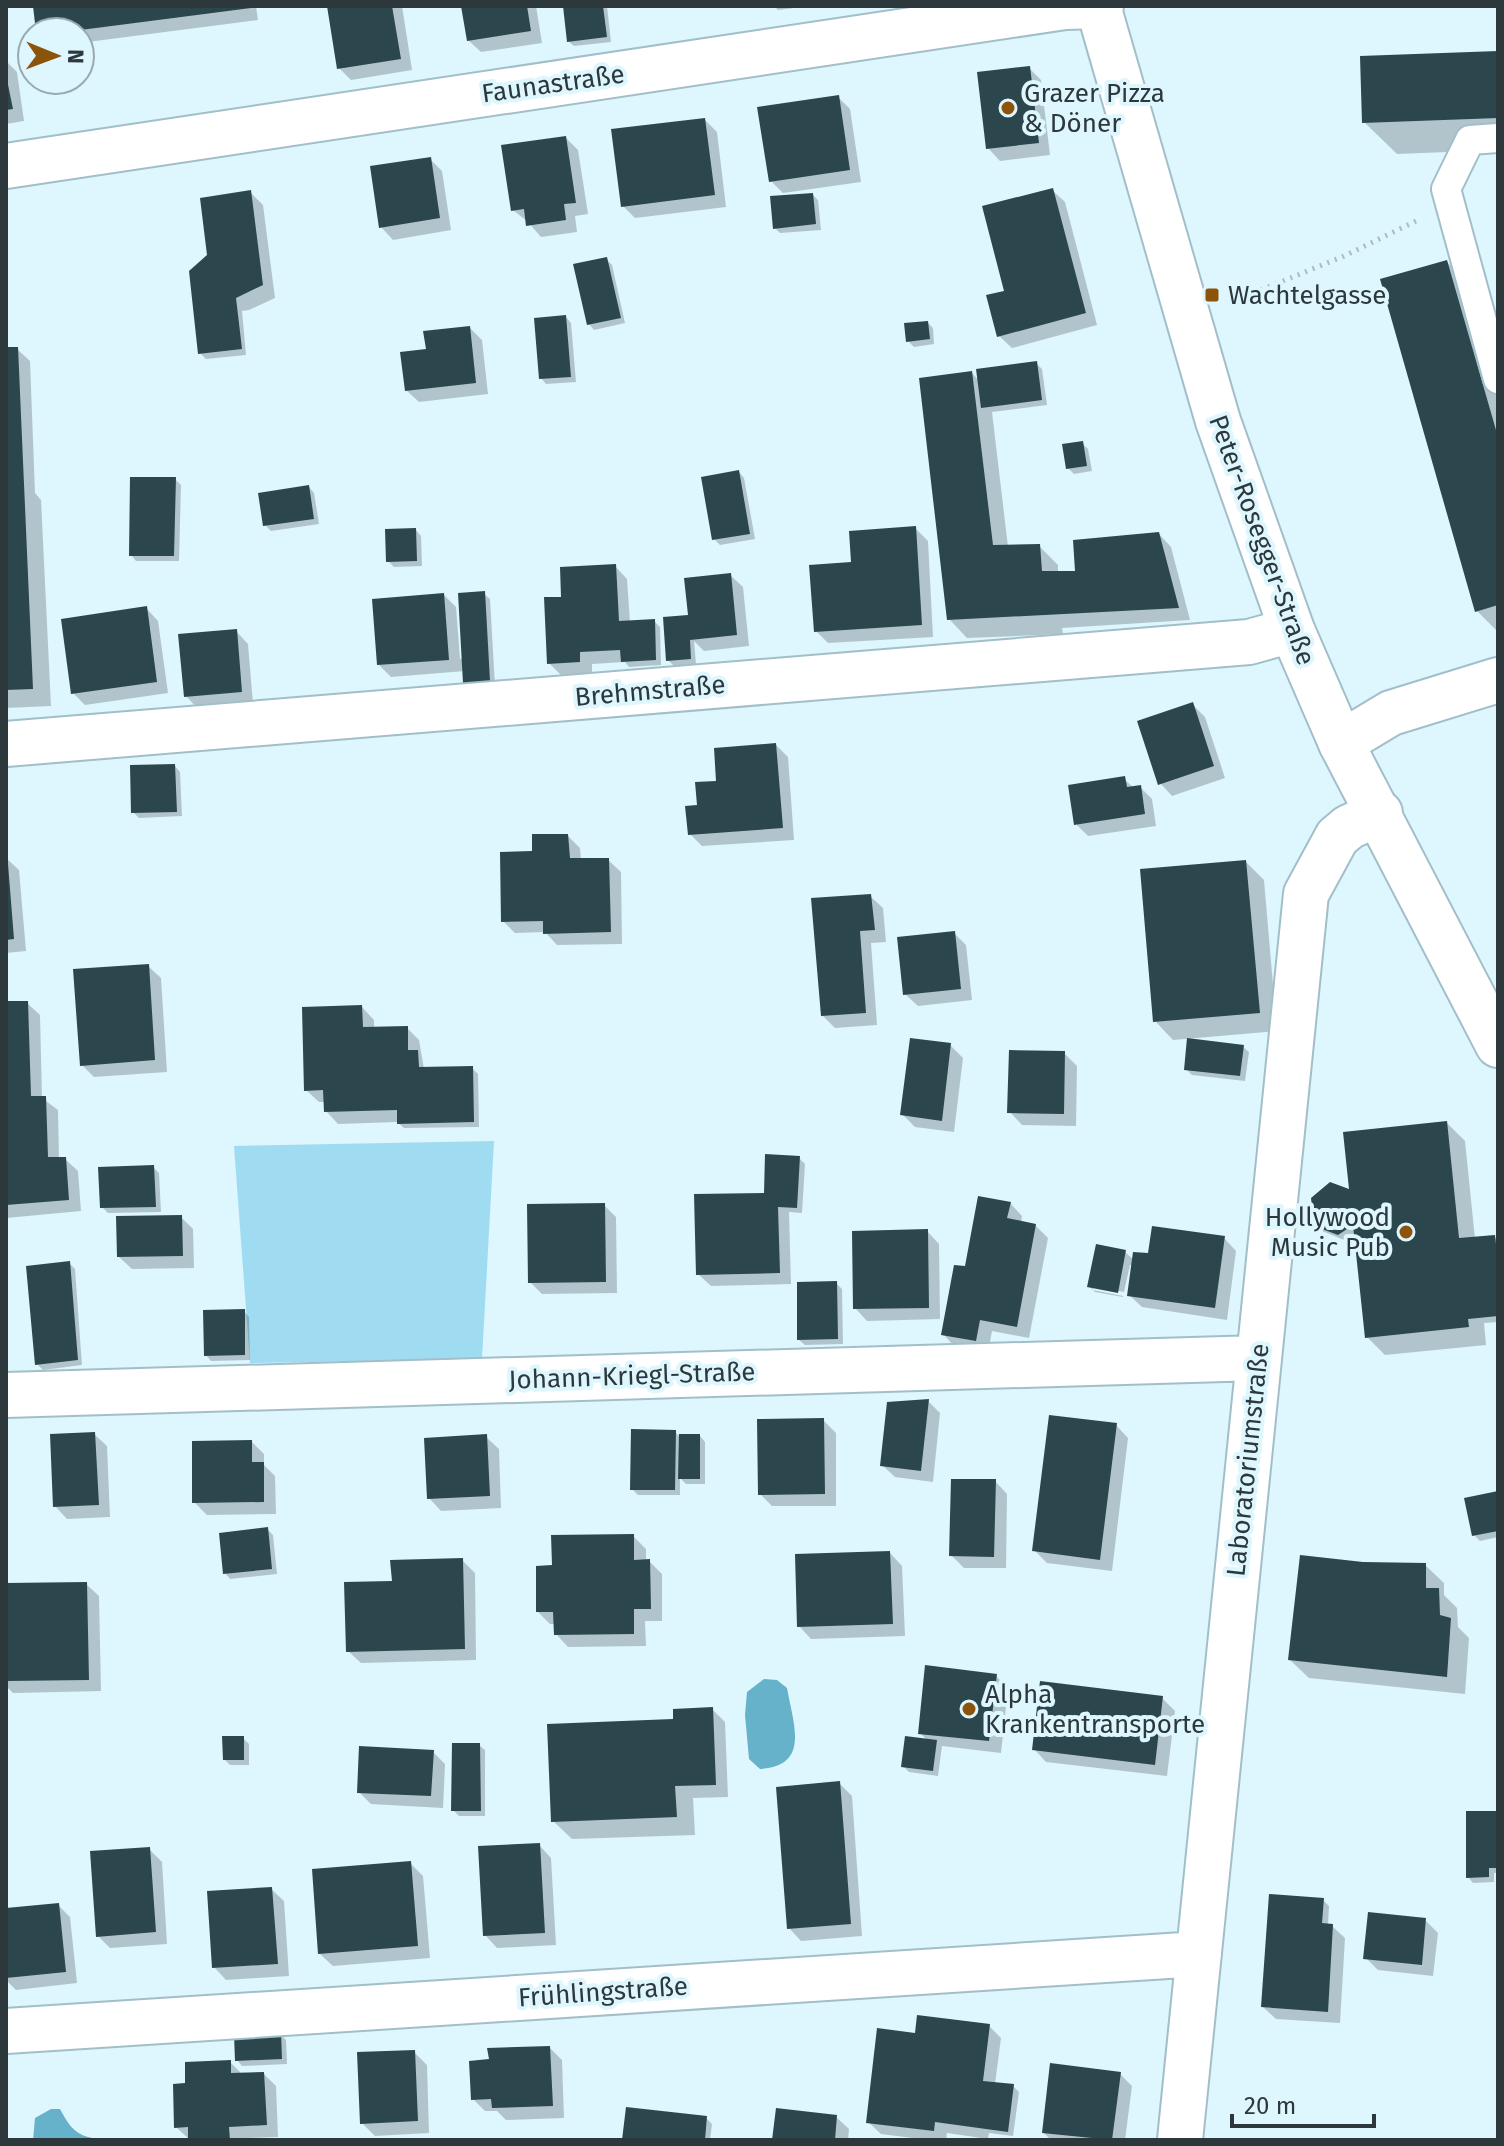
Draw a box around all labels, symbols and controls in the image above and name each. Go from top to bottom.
north arrow [16,16,96,96]
text: N [62,49,89,64]
street label: Faunastraße [480,59,626,109]
place label: Grazer Pizza & Döner [1024,78,1165,139]
marker: Grazer Pizza & Döner [999,99,1017,117]
place label: Wachtelgasse [1228,280,1386,311]
marker: Wachtelgasse [1203,286,1221,304]
street label: Peter-Rosegger-Straße [1202,411,1322,669]
street label: Brehmstraße [573,669,727,713]
place label: Hollywood Music Pub [1265,1202,1390,1263]
marker: Hollywood Music Pub [1397,1223,1415,1241]
street label: Laboratoriumstraße [1220,1342,1276,1578]
street label: Johann-Kriegl-Straße [508,1356,756,1396]
place label: Alpha Krankentransporte [985,1679,1205,1740]
marker: Alpha Krankentransporte [960,1700,978,1718]
street label: Frühlingstraße [517,1971,689,2013]
scale bar [1232,2078,1374,2128]
text: 20 m [1244,2092,1296,2120]

